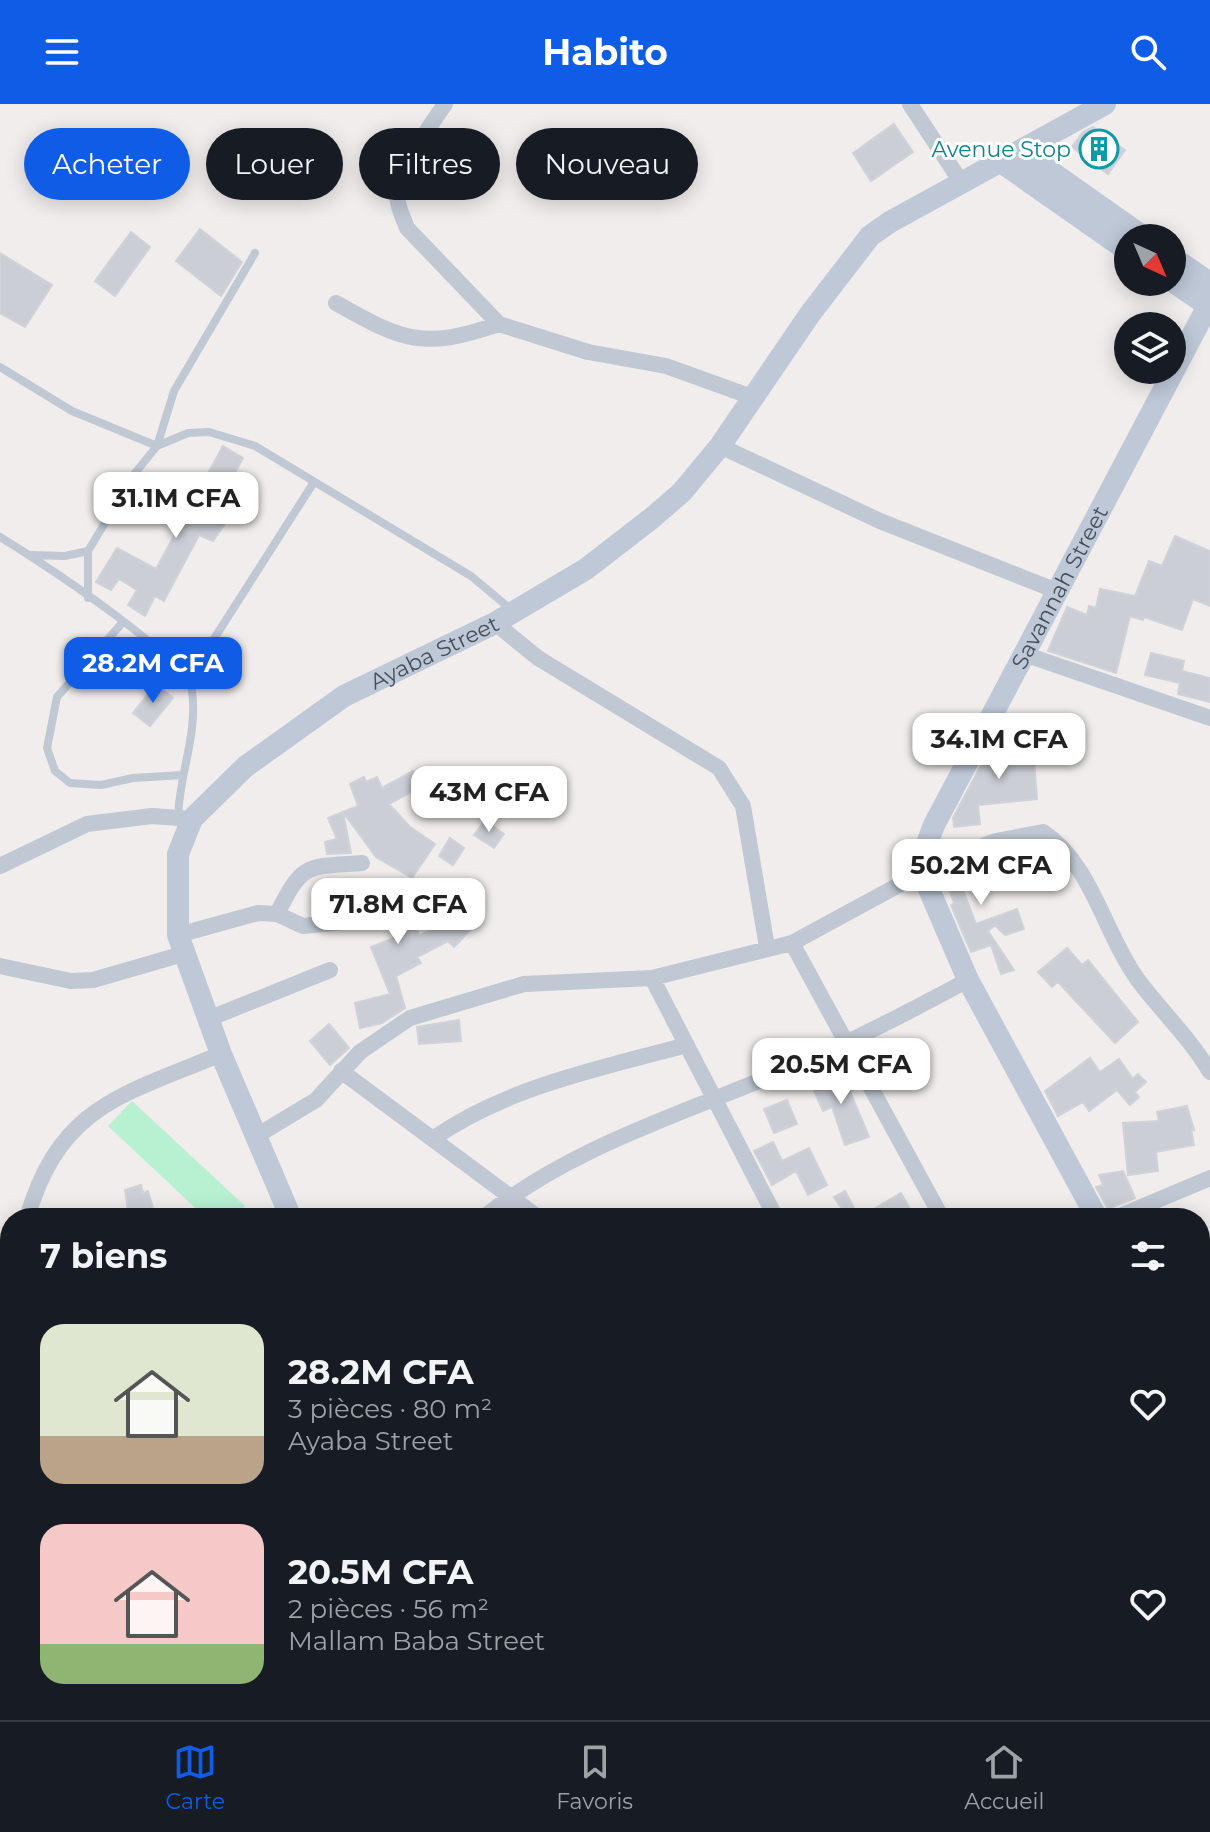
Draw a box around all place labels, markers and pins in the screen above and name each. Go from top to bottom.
building icon: Avenue Stop [1078,128,1120,170]
place label: Avenue Stop [931,136,1071,163]
pin: 31.1M CFA [84,472,268,540]
pin: 28.2M CFA [61,637,245,705]
pin: 34.1M CFA [907,713,1091,781]
pin: 43M CFA [415,766,563,834]
pin: 50.2M CFA [889,839,1073,907]
pin: 71.8M CFA [306,878,490,946]
pin: 20.5M CFA [749,1038,933,1106]

